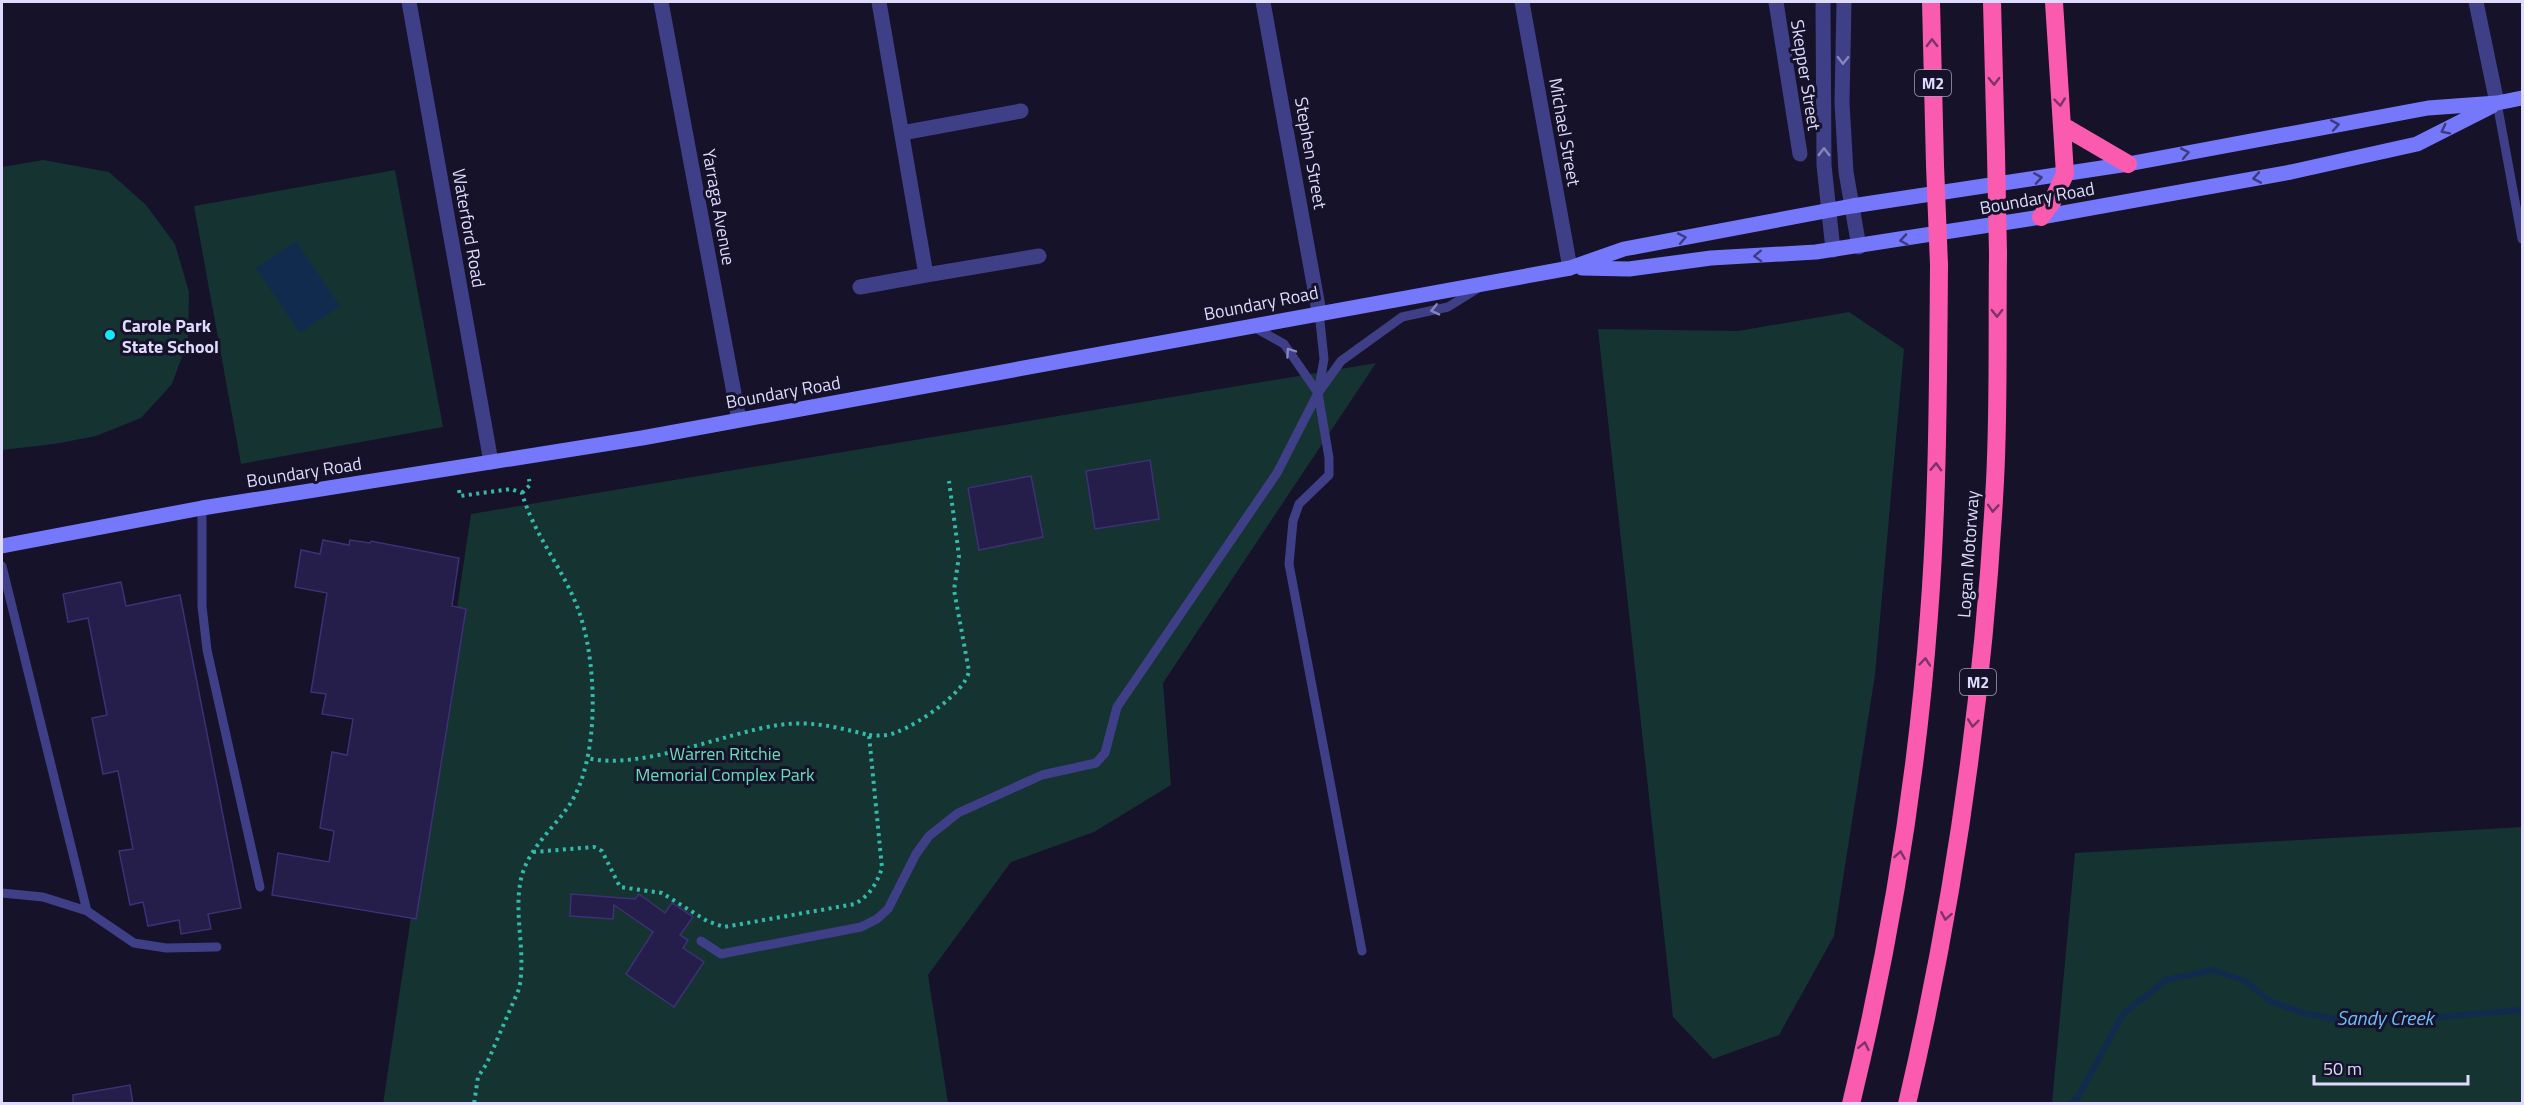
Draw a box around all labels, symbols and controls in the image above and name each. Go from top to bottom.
street label: Skepper Street [1784,18,1828,133]
one-way arrow [1926,39,1939,48]
one-way arrow [1837,55,1849,64]
road number: M2 [1915,70,1951,96]
street label: Michael Street [1542,76,1588,189]
one-way arrow [1988,76,2000,85]
street label: Stephen Street [1288,95,1334,212]
one-way arrow [2053,97,2066,106]
one-way arrow [2330,119,2340,132]
one-way arrow [2441,122,2452,134]
street label: Yarraga Avenue [695,147,743,267]
one-way arrow [2180,147,2190,160]
one-way arrow [1818,148,1830,157]
street label: Waterford Road [445,167,493,289]
one-way arrow [2253,171,2263,184]
one-way arrow [2033,173,2042,185]
street label: Boundary Road [1977,175,2097,221]
one-way arrow [1677,232,1687,245]
one-way arrow [1899,234,1909,246]
one-way arrow [1753,250,1762,263]
street label: Boundary Road [1201,279,1321,327]
one-way arrow [1431,302,1441,315]
one-way arrow [1991,308,2003,317]
place label: Carole Park State School [122,312,219,360]
marker: Carole Park State School [103,328,117,342]
one-way arrow [1286,348,1297,359]
street label: Boundary Road [723,369,843,415]
street label: Boundary Road [244,450,364,494]
one-way arrow [1930,462,1942,471]
street label: Logan Motorway [1950,489,1986,619]
one-way arrow [1987,503,2000,512]
one-way arrow [1918,657,1931,666]
road number: M2 [1960,669,1996,695]
one-way arrow [1968,718,1980,728]
park label: Warren Ritchie Memorial Complex Park [635,740,815,788]
one-way arrow [1894,850,1906,860]
one-way arrow [1940,911,1953,921]
water label: Sandy Creek [2337,1002,2436,1033]
one-way arrow [1857,1042,1870,1052]
scale bar [2314,1048,2468,1086]
text: 50 m [2323,1055,2362,1082]

